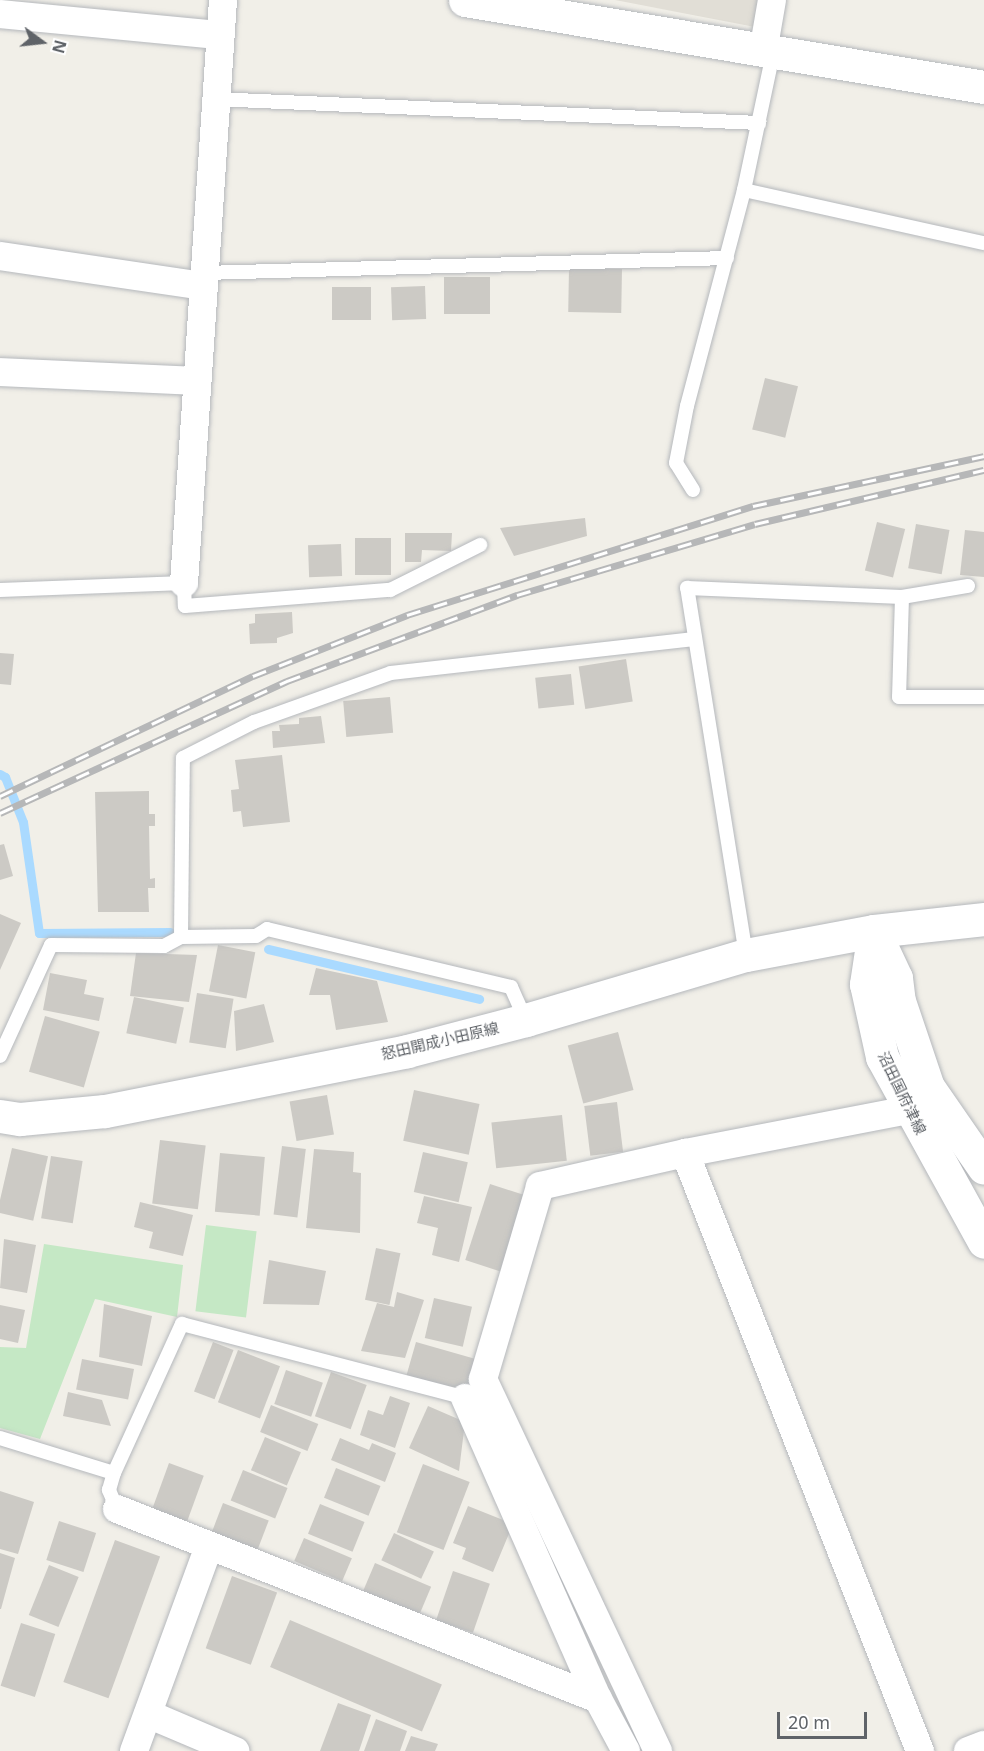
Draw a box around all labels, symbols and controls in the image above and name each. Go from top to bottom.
north arrow [12,12,72,72]
text: N [47,38,72,56]
street label: 怒田開成小田原線 [380,1019,500,1063]
street label: 沼田国府津線 [874,1049,930,1137]
scale bar [780,1700,870,1738]
text: 20 m [788,1710,830,1734]

